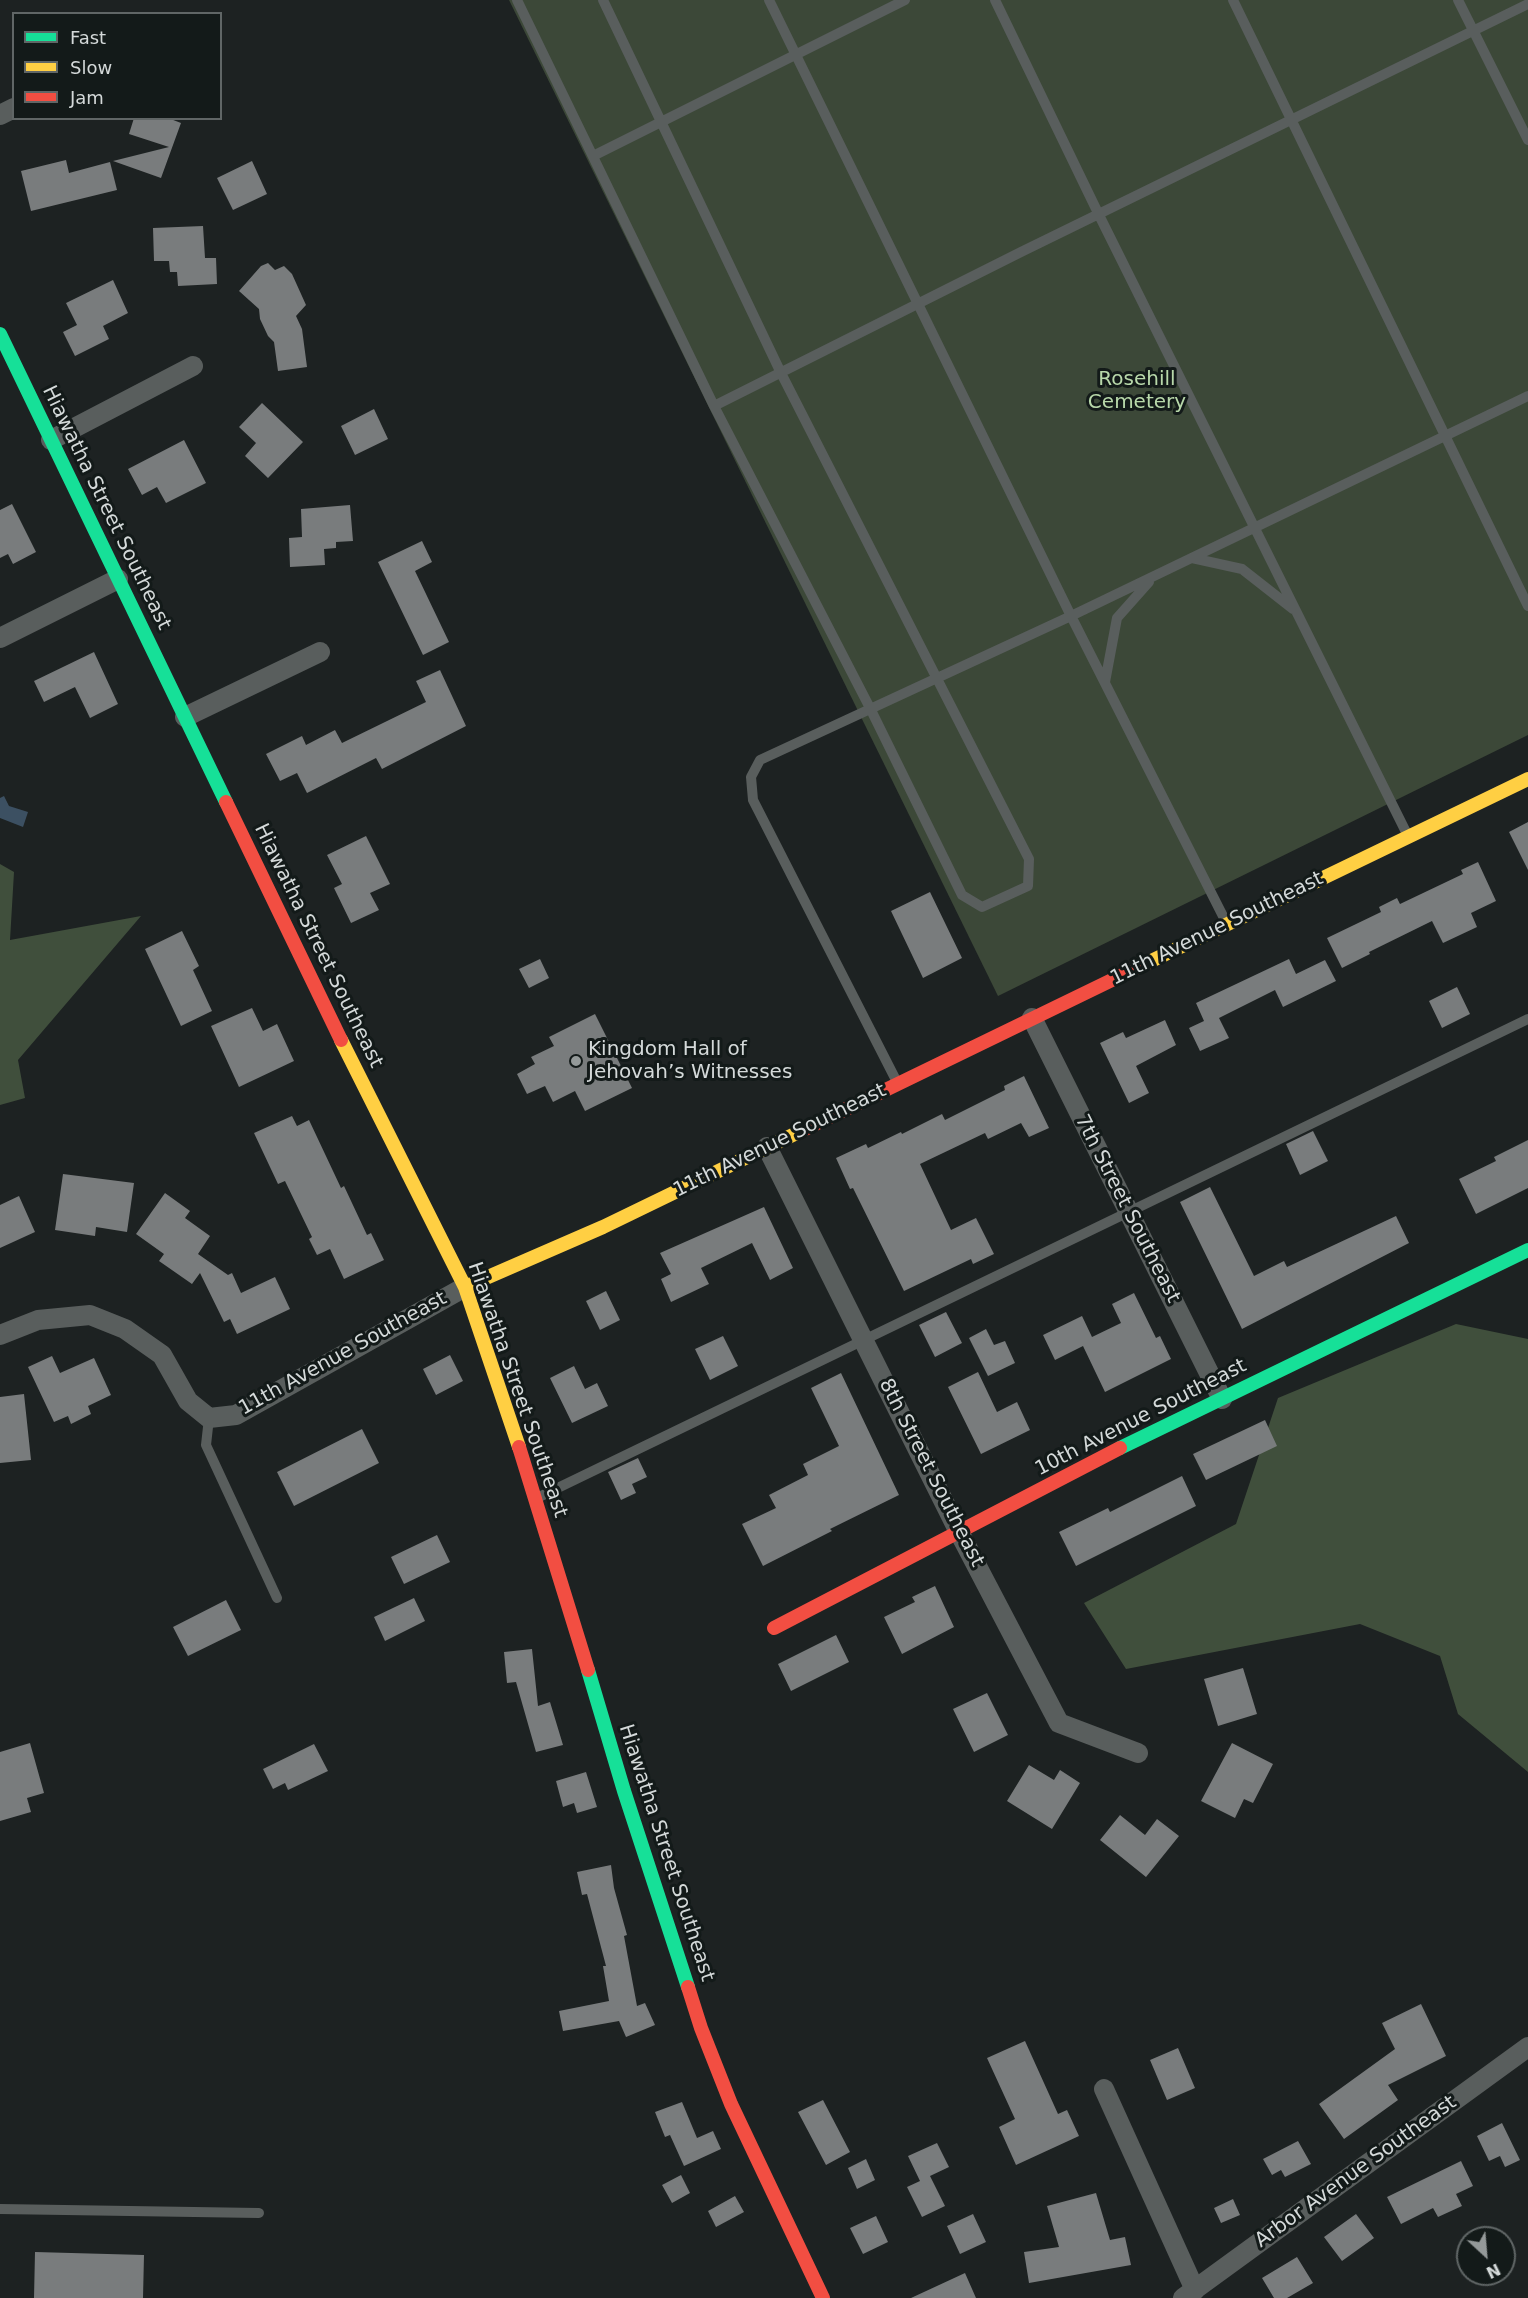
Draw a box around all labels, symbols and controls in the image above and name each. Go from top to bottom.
legend [12,12,222,120]
text: Fast [70,27,106,48]
text: Slow [70,57,112,78]
text: Jam [70,87,104,108]
park label: Rosehill Cemetery [1088,368,1186,415]
street label: Hiawatha Street Southeast [36,382,176,634]
street label: Hiawatha Street Southeast [248,820,388,1072]
street label: 11th Avenue Southeast [1107,867,1327,991]
place label: Kingdom Hall of Jehovah’s Witnesses [588,1038,792,1085]
marker: Kingdom Hall of Jehovah’s Witnesses [569,1054,583,1068]
street label: 11th Avenue Southeast [670,1079,890,1203]
street label: 7th Street Southeast [1069,1111,1185,1307]
street label: Hiawatha Street Southeast [462,1259,572,1521]
street label: 11th Avenue Southeast [235,1287,451,1421]
street label: 10th Avenue Southeast [1031,1354,1251,1482]
street label: 8th Street Southeast [873,1375,989,1571]
street label: Hiawatha Street Southeast [613,1722,719,1984]
street label: Arbor Avenue Southeast [1251,2091,1461,2253]
north arrow [1456,2226,1516,2286]
text: N [1483,2259,1503,2282]

